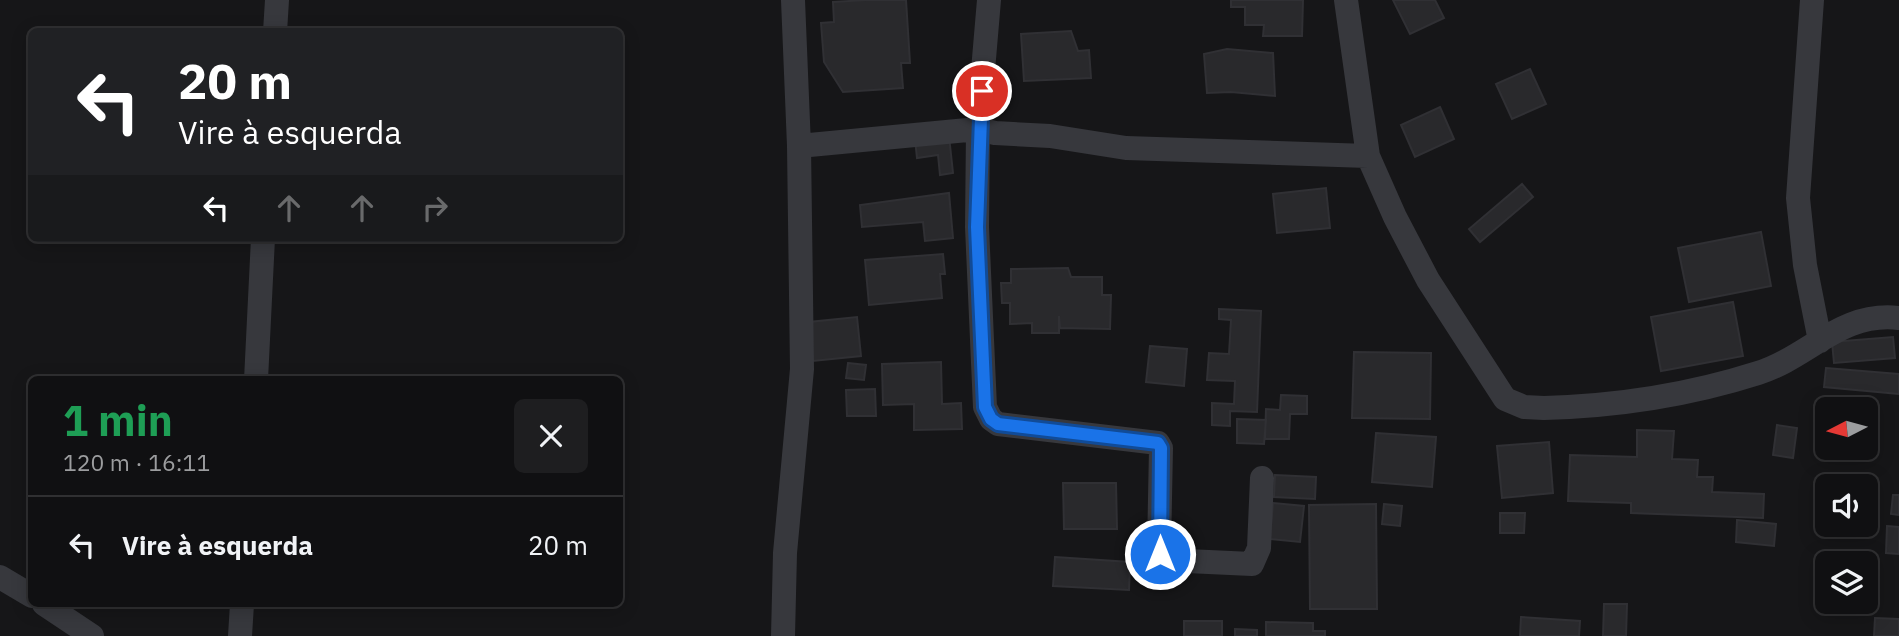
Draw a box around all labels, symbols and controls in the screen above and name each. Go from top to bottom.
text: 20 m [178,49,292,112]
icon: left [63,56,154,147]
pin [952,61,1012,121]
icon: arrive [963,72,1001,110]
text: Vire à esquerda [178,111,402,153]
icon: left [197,189,235,227]
icon: ahead [270,189,308,227]
icon: ahead [343,189,381,227]
icon: right [416,189,454,227]
text: 1 min [63,393,173,448]
north arrow [1815,397,1878,460]
map controls [1815,397,1878,614]
button: close [514,399,588,473]
text: 120 m · 16:11 [63,447,210,477]
button: sound [1815,474,1878,537]
position arrow [1123,517,1197,591]
icon: left [63,526,101,564]
text: Vire à esquerda [122,528,313,562]
text: 20 m [528,528,588,562]
button: layers [1815,551,1878,614]

